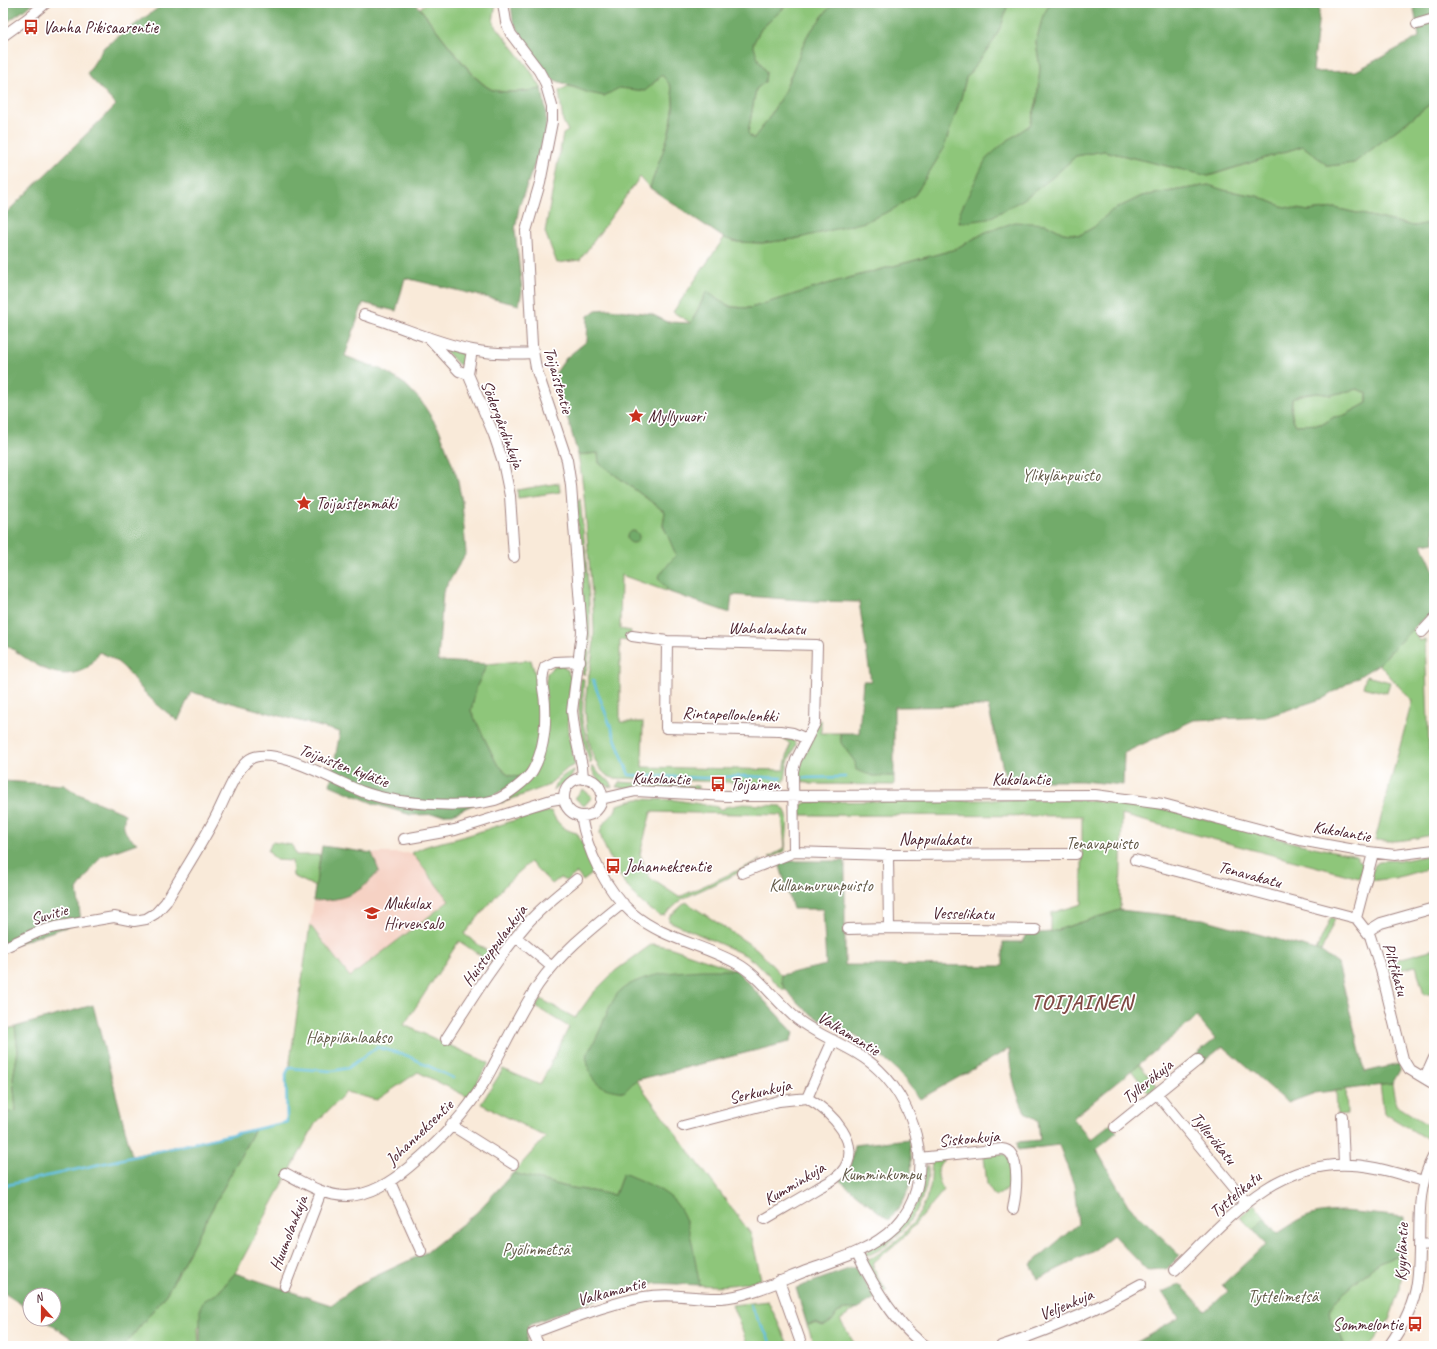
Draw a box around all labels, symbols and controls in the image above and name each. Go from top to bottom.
place label: Vanha Pikisaarentie [43,17,159,38]
bus stop icon: Vanha Pikisaarentie [22,18,40,36]
street label: Toijaistentie [539,345,578,417]
street label: Södergårdinkuja [476,377,530,473]
place label: Myllyvuori [648,406,707,427]
place icon: Myllyvuori [627,407,645,425]
park label: Ylikylänpuisto [1022,465,1101,486]
place label: Toijaistenmäki [316,493,399,514]
place icon: Toijaistenmäki [295,494,313,512]
street label: Wahalankatu [728,617,808,640]
street label: Rintapellonlenkki [682,702,781,727]
street label: Toijaisten kylätie [296,739,393,793]
street label: Kukolantie [632,767,692,790]
street label: Kukolantie [992,769,1051,790]
place label: Toijainen [730,774,781,795]
bus stop icon: Toijainen [709,775,727,793]
street label: Kukolantie [1312,816,1374,847]
street label: Nappulakatu [899,829,973,850]
park label: Tenavapuisto [1066,833,1139,854]
place label: Johanneksentie [624,856,713,877]
street label: Tenavakatu [1216,856,1285,893]
bus stop icon: Johanneksentie [604,857,622,875]
park label: Kullanmurunpuisto [769,875,874,896]
place label: Mukulax Hirvensalo [384,893,444,934]
street label: Suvitie [28,899,71,930]
street label: Huistuppulankuja [457,899,533,990]
street label: Vesselikatu [932,902,996,925]
school or university icon: Mukulax Hirvensalo [363,904,381,922]
street label: Pilttikatu [1378,940,1413,999]
district label: TOIJAINEN [1031,989,1136,1015]
street label: Valkamantie [814,1007,885,1061]
park label: Häppilänlaakso [306,1027,393,1048]
street label: Tyllerökuja [1118,1054,1178,1108]
street label: Serkunkuja [727,1074,795,1109]
street label: Johanneksentie [380,1094,459,1171]
street label: Tyllerökatu [1186,1108,1242,1170]
street label: Siskonkuja [938,1125,1002,1152]
street label: Kumminkuja [760,1156,830,1210]
park label: Kumminkumpu [841,1164,923,1185]
street label: Tyttelikatu [1205,1166,1267,1222]
street label: Huumolankuja [265,1191,313,1274]
street label: Kyyrläntie [1390,1221,1413,1281]
park label: Pyölinmetsä [502,1239,571,1260]
street label: Valkamantie [575,1272,649,1311]
street label: Veljenkuja [1036,1283,1098,1325]
park label: Tyttelimetsä [1248,1286,1320,1307]
north arrow [22,1287,62,1327]
text: N [33,1289,46,1305]
place label: Sommelontie [1333,1314,1404,1335]
bus stop icon: Sommelontie [1406,1315,1424,1333]

